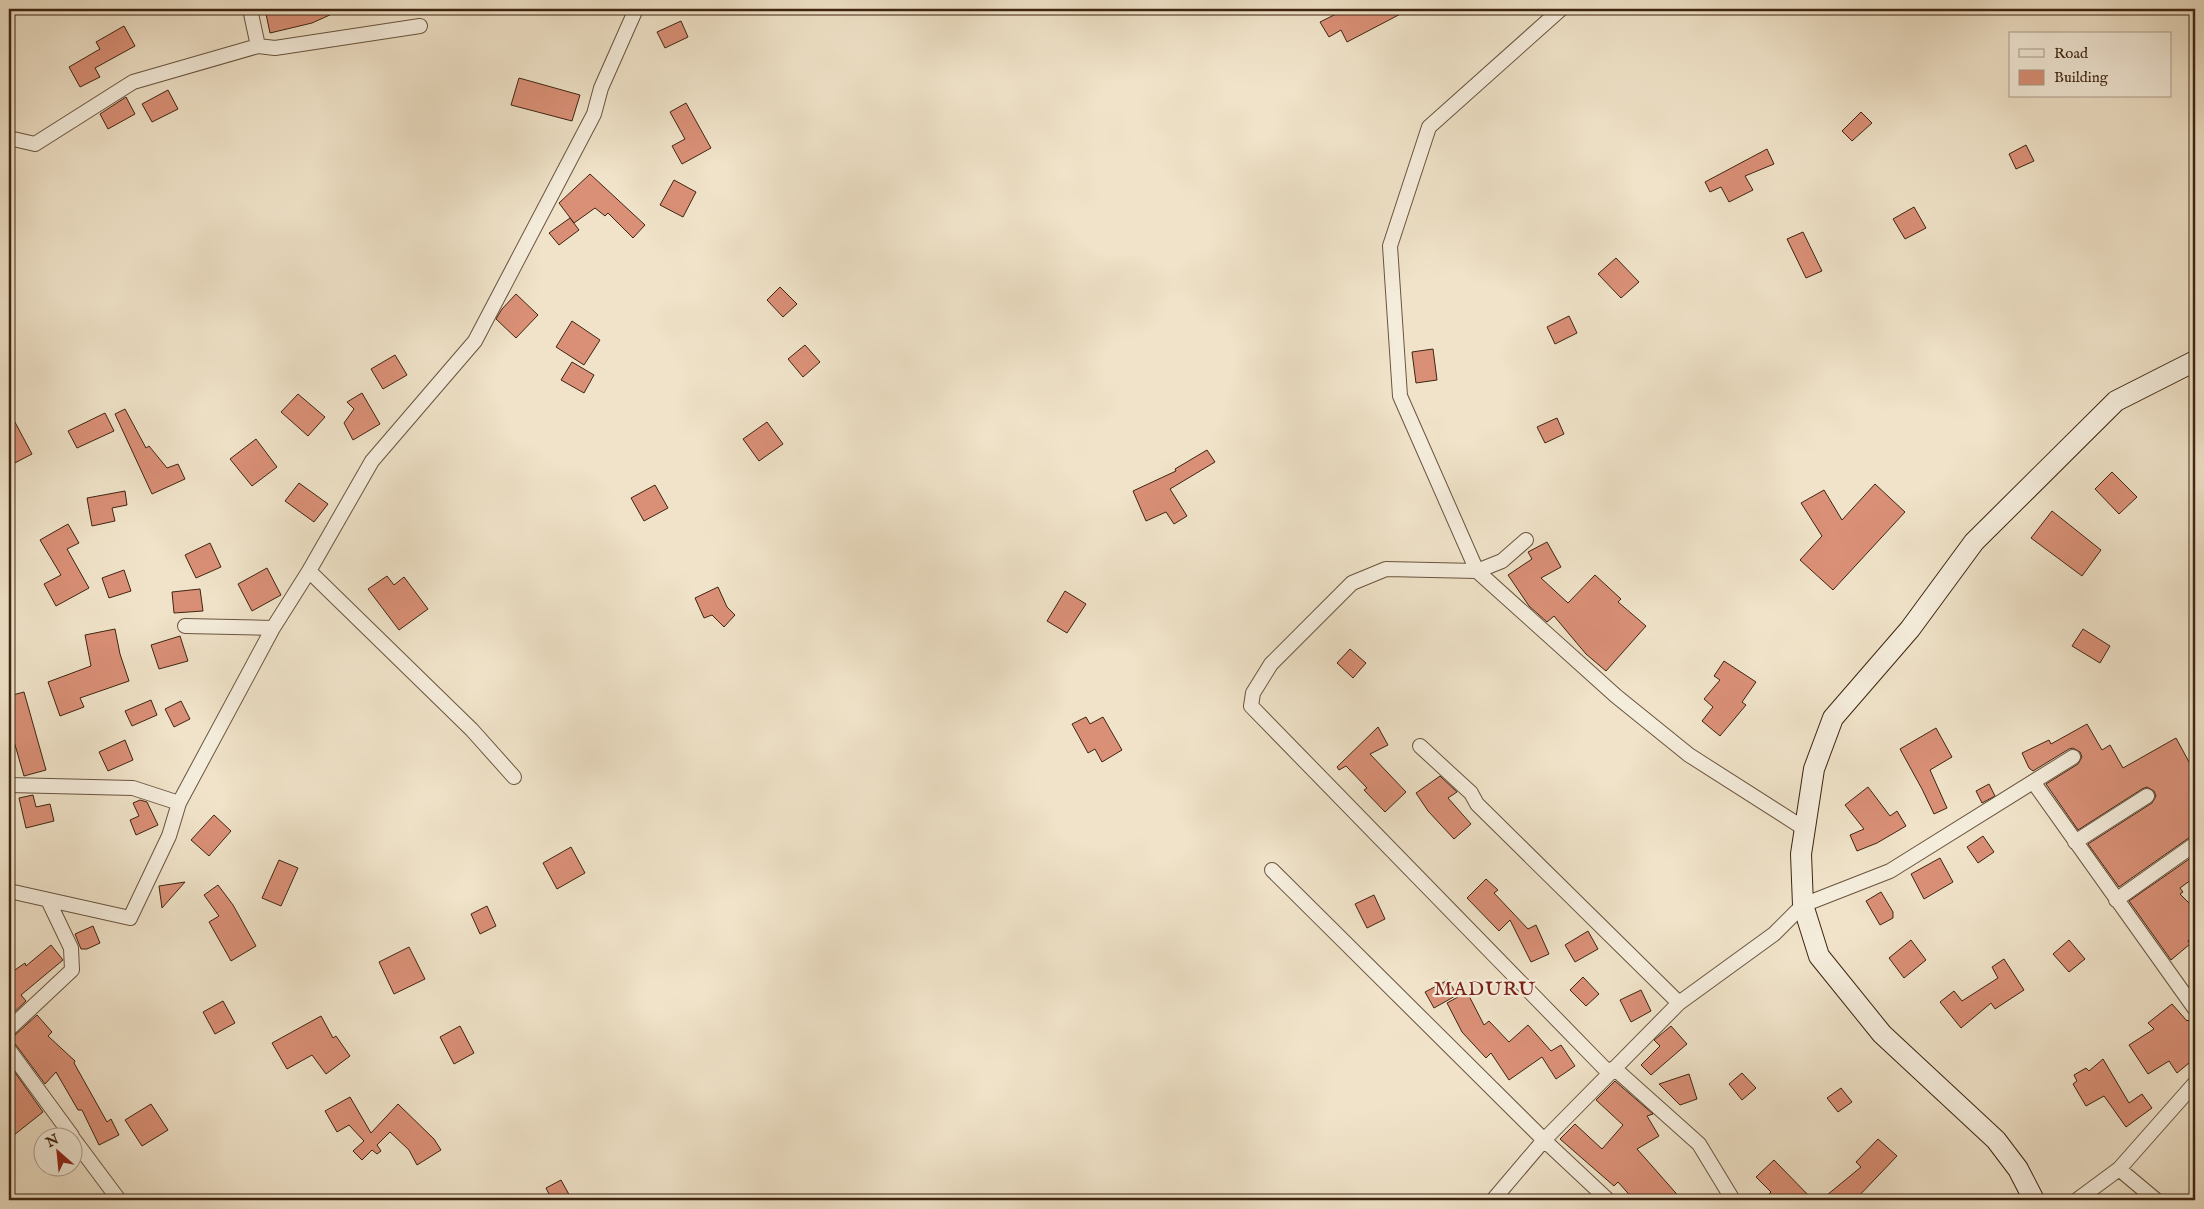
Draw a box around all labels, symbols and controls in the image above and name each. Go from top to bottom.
legend [2009,32,2172,98]
text: Road [2054,44,2089,63]
text: Building [2054,68,2109,87]
district label: MADURU [1434,977,1536,1002]
north arrow [32,1126,82,1176]
text: N [42,1131,62,1153]

